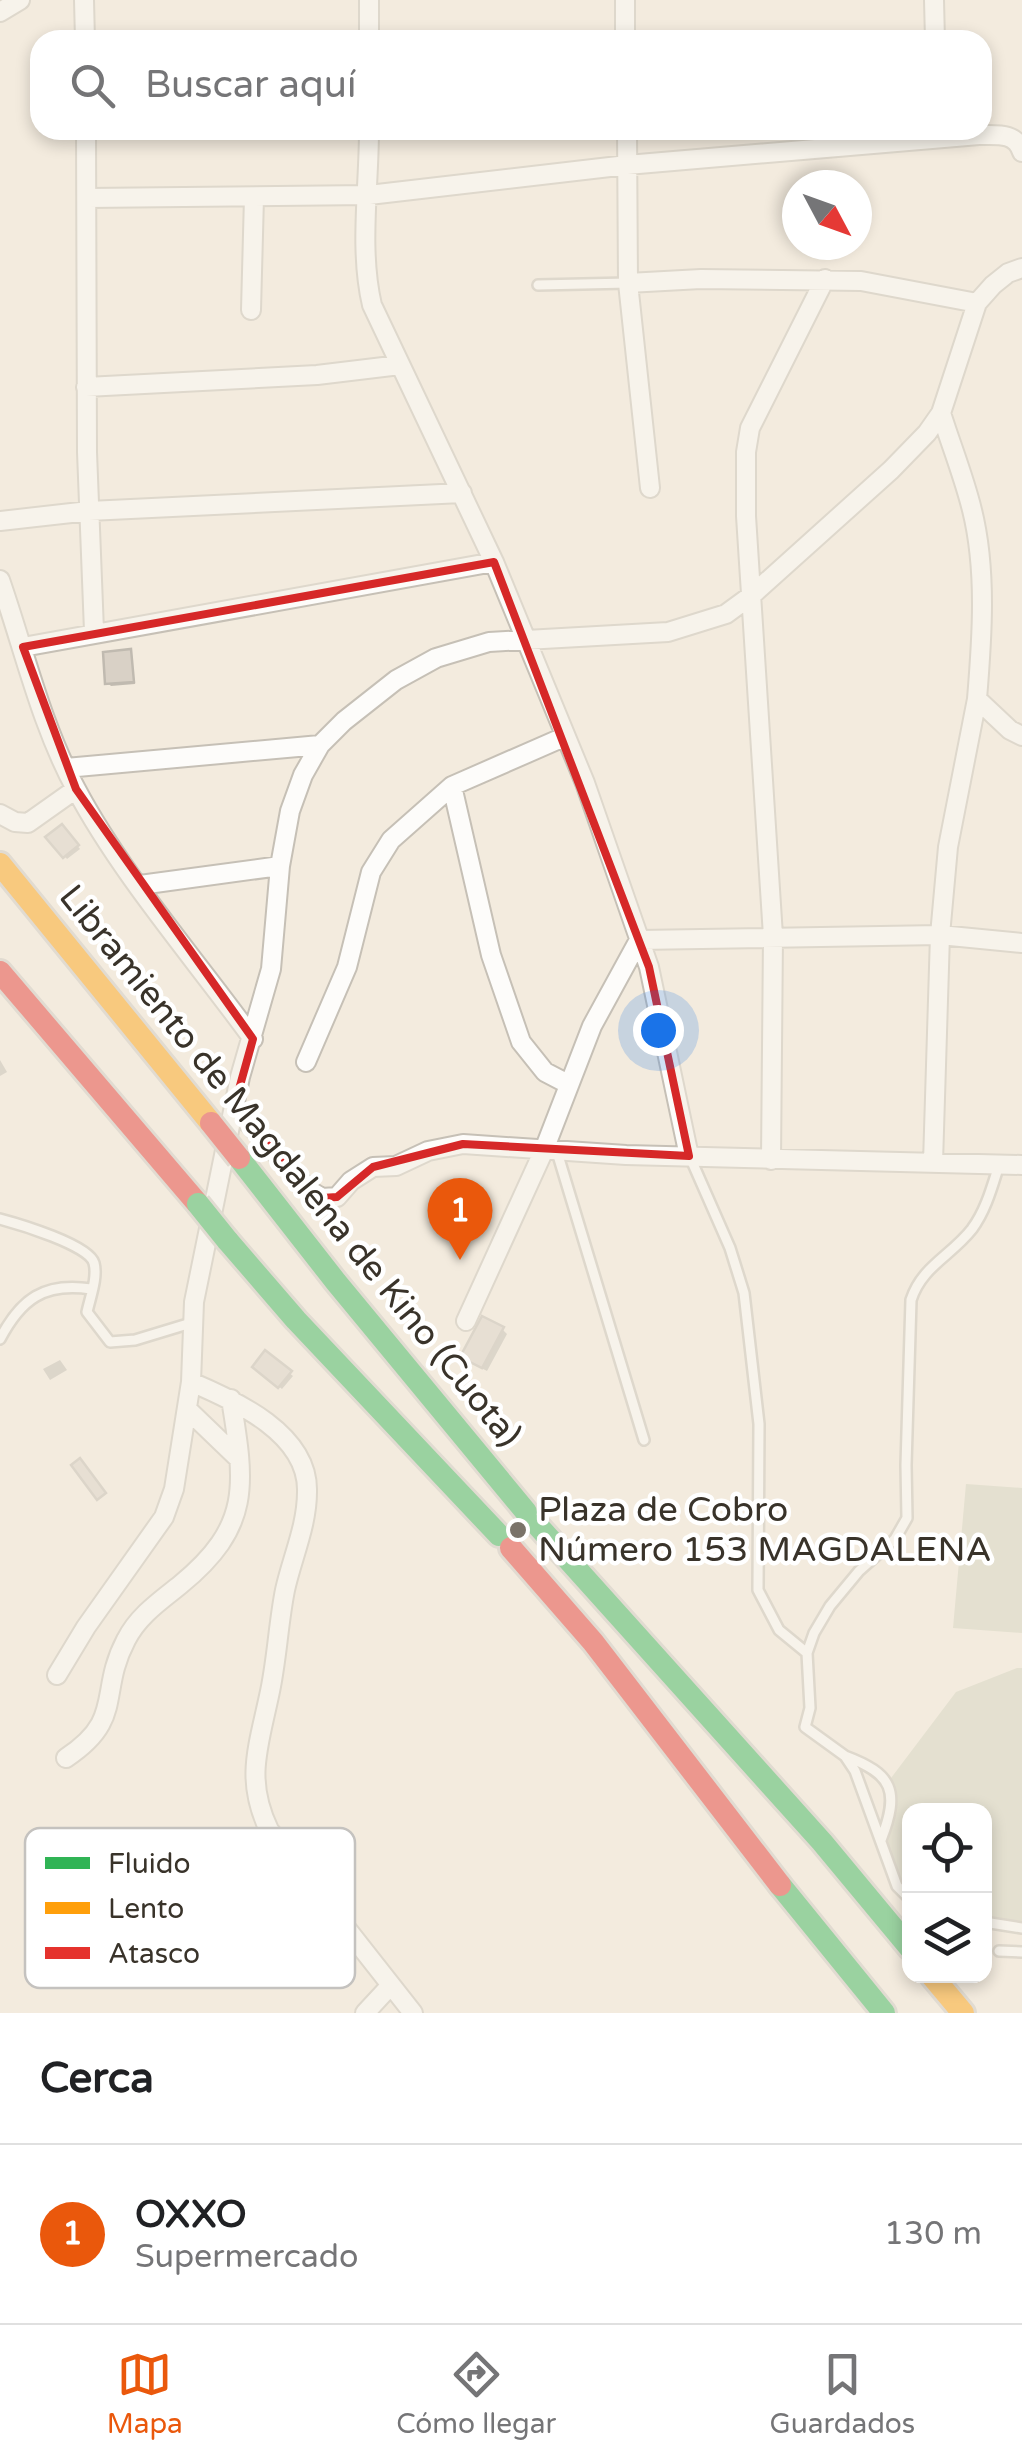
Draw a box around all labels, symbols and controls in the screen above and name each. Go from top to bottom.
search box [30,30,992,140]
icon: search [65,58,120,113]
text: Buscar aquí [145,62,356,108]
north arrow [782,170,872,260]
street label: Libramiento de Magdalena de Kino (Cuota) [50,877,530,1455]
your location [633,1005,684,1056]
pin: 1 [428,1178,492,1260]
place label: Plaza de Cobro Número 153 MAGDALENA [538,1489,992,1571]
marker: Plaza de Cobro Número 153 MAGDALENA [507,1519,529,1541]
map controls [902,1803,992,1983]
button: locate [902,1803,992,1893]
legend [25,1828,355,1988]
text: Fluido [108,1847,191,1881]
text: Lento [108,1892,184,1926]
button: layers [902,1893,992,1983]
text: Atasco [108,1937,200,1971]
text: Cerca [40,2053,154,2104]
text: OXXO [135,2192,247,2238]
text: 1 [62,2215,83,2253]
text: 130 m [884,2215,982,2253]
text: Supermercado [135,2238,358,2276]
tab: Mapa [107,2347,183,2441]
tab: Cómo llegar [396,2347,556,2441]
tab: Guardados [769,2347,915,2441]

